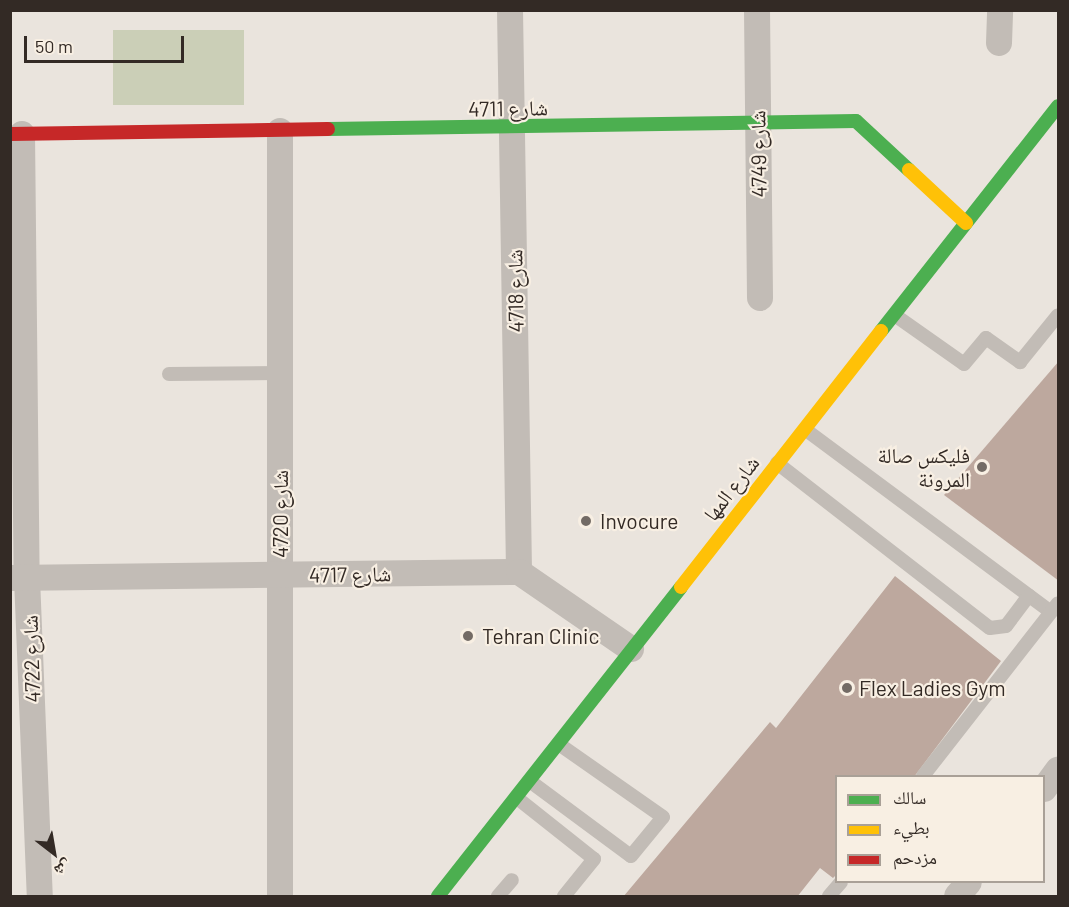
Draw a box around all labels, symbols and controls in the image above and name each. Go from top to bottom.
scale bar [27,24,188,62]
text: 50 m [35,35,73,57]
street label: 4711 شارع [468,95,548,121]
street label: 4749 شارع [745,110,771,198]
street label: 4718 شارع [502,249,528,333]
place label: فليكس صالة المرونة [878,442,970,492]
street label: شارع المها [698,450,764,526]
marker: فليكس صالة المرونة [975,460,989,474]
street label: 4720 شارع [267,470,293,558]
place label: Invocure [600,508,679,534]
marker: Invocure [577,512,595,530]
street label: 4717 شارع [309,561,391,587]
street label: شارع 4722 [17,615,45,703]
place label: Tehran Clinic [482,623,599,649]
marker: Tehran Clinic [459,627,477,645]
place label: Flex Ladies Gym [859,675,1006,701]
marker: Flex Ladies Gym [840,681,854,695]
legend [835,775,1045,883]
text: سالك [893,786,926,808]
text: بطيء [893,816,930,838]
north arrow [24,823,84,883]
text: مزدحم [893,846,937,868]
text: ش [51,856,76,881]

